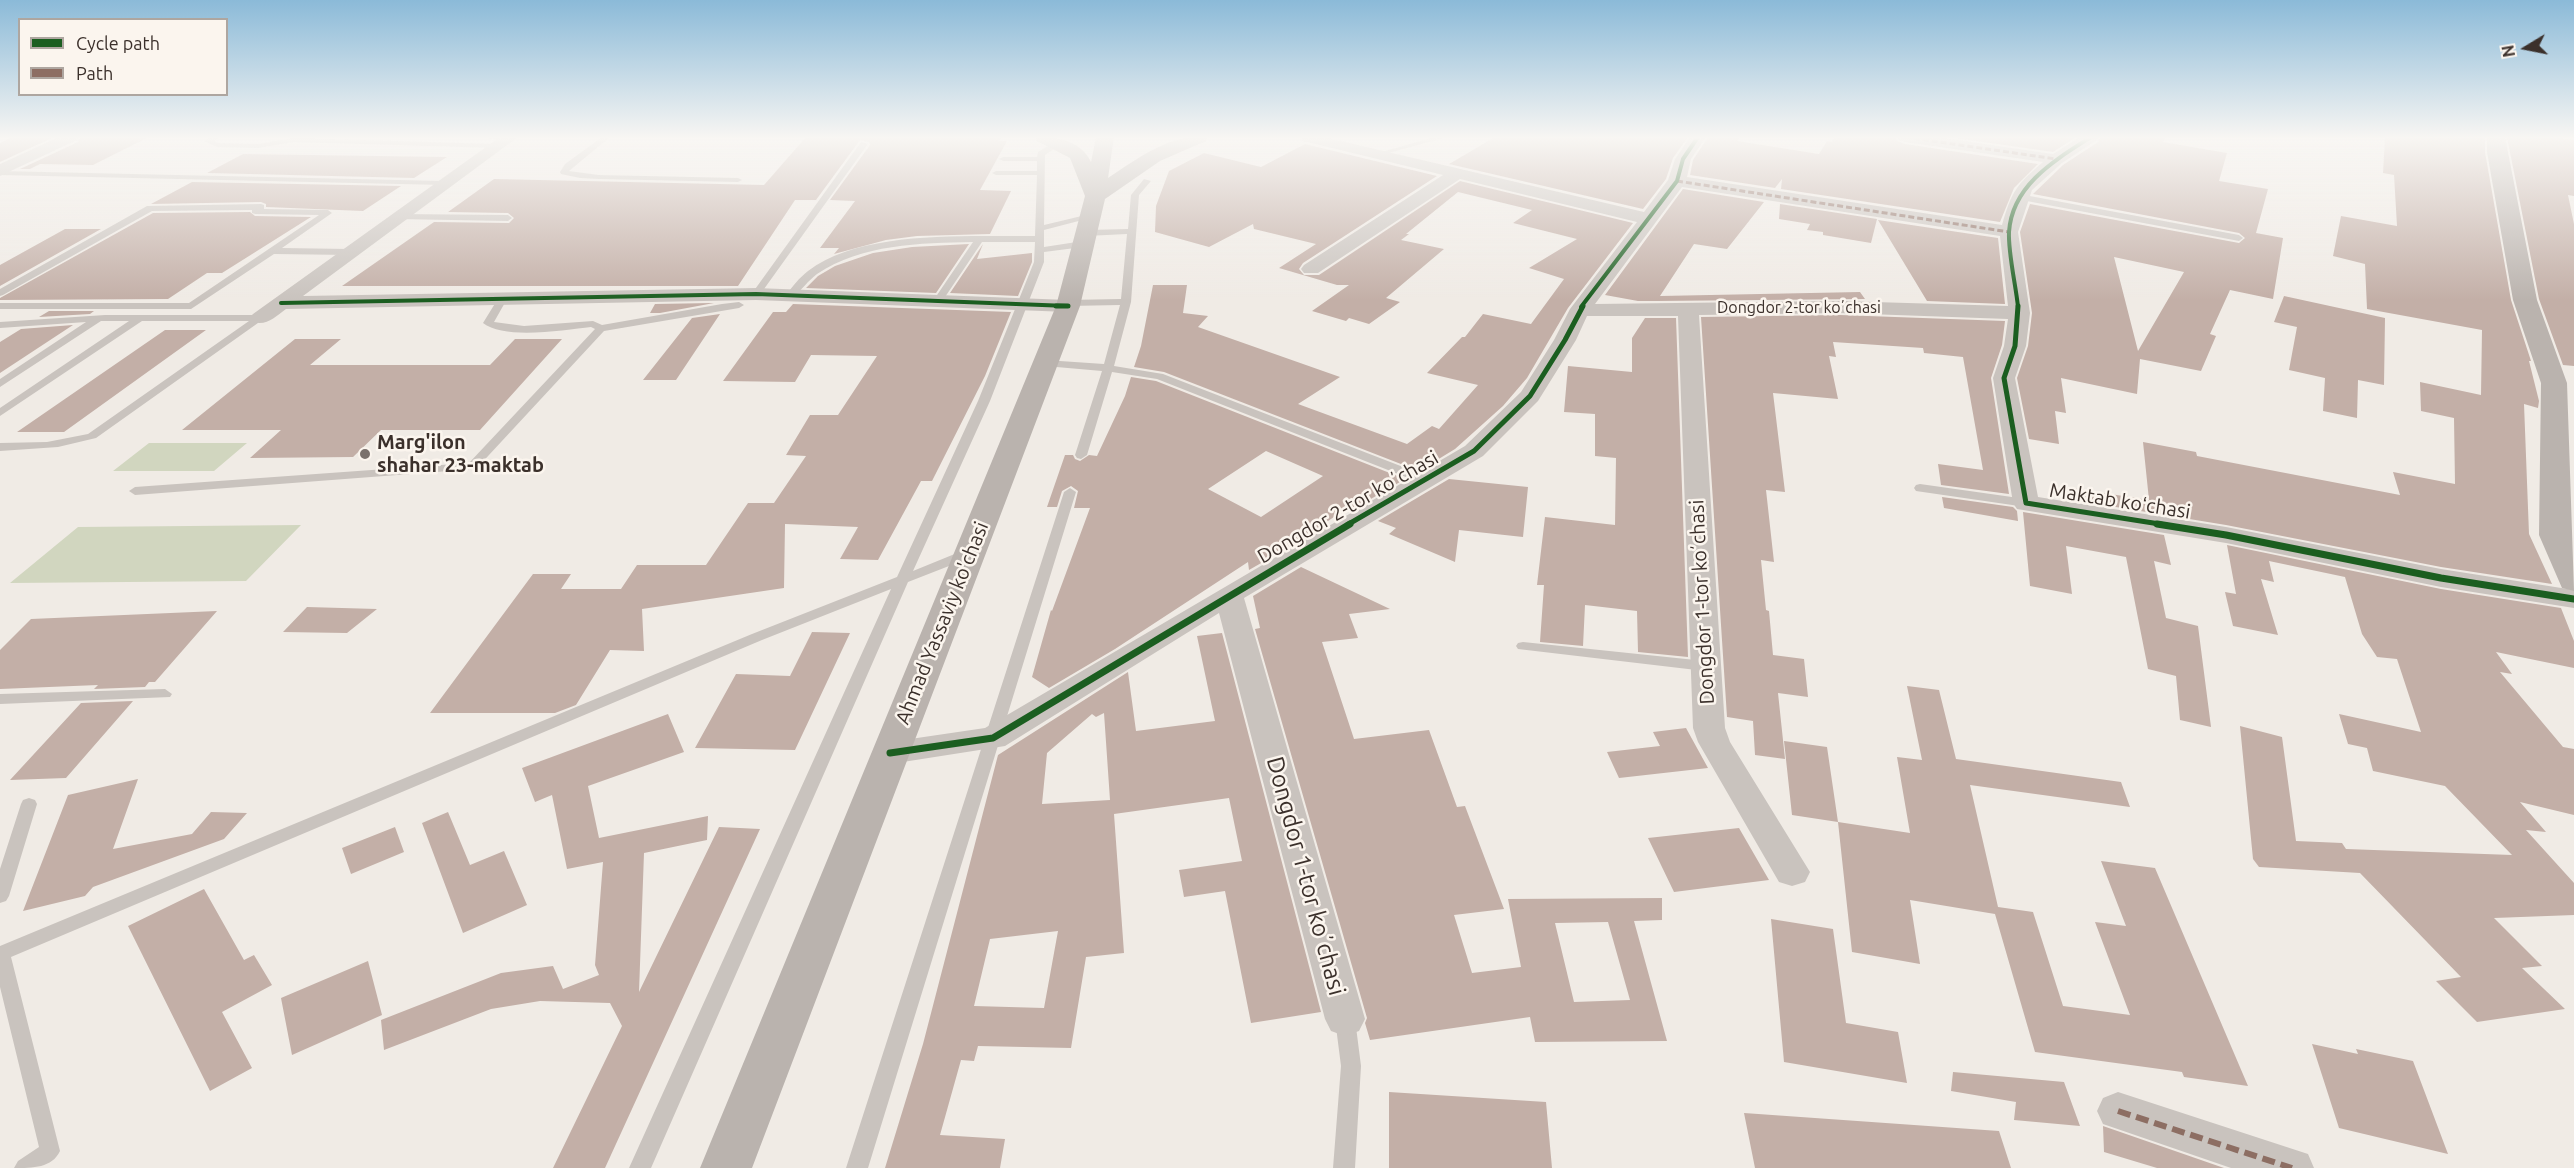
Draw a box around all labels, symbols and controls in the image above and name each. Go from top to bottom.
legend [18,18,228,96]
north arrow [2496,18,2556,78]
text: Cycle path [76,33,160,53]
text: N [2498,44,2518,59]
text: Path [76,63,113,83]
street label: Dongdor 2-tor koʼchasi [1717,298,1881,318]
place label: Marg'ilon shahar 23-maktab [377,430,544,477]
street label: Dongdor 2-tor koʼchasi [1253,445,1443,569]
marker: Marg'ilon shahar 23-maktab [358,447,372,461]
street label: Maktab koʻchasi [2048,478,2192,524]
street label: Dongdor 1-tor koʼchasi [1685,499,1719,705]
street label: Ahmad Yassaviy ko'chasi [890,518,994,728]
street label: Dongdor 1-tor koʼchasi [1260,754,1352,998]

